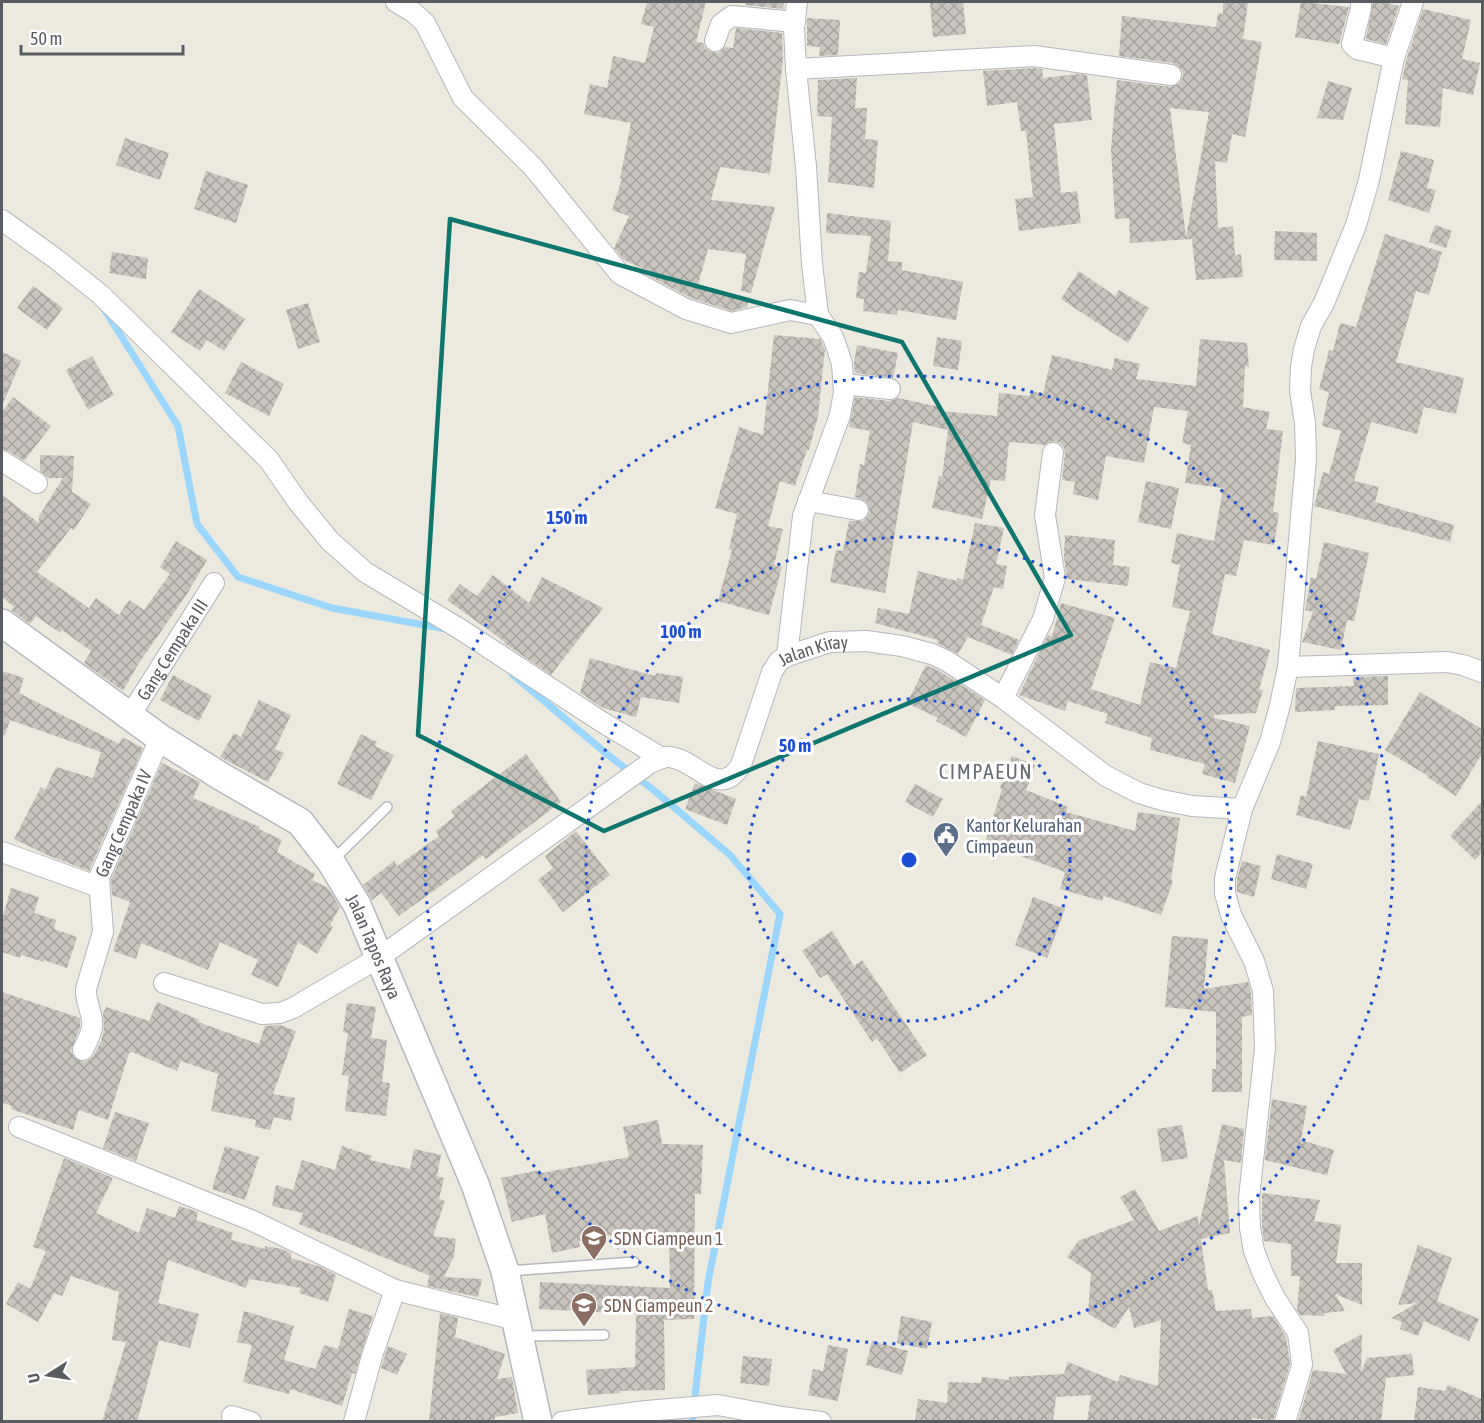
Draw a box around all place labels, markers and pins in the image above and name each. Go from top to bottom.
place label: Kantor Kelurahan Cimpaeun [966,815,1082,857]
public building icon: Kantor Kelurahan Cimpaeun [931,820,961,858]
centre of rings [899,850,919,870]
school or university icon: SDN Ciampeun 1 [579,1223,609,1261]
place label: SDN Ciampeun 1 [614,1228,723,1249]
school or university icon: SDN Ciampeun 2 [569,1290,599,1328]
place label: SDN Ciampeun 2 [604,1295,713,1316]

